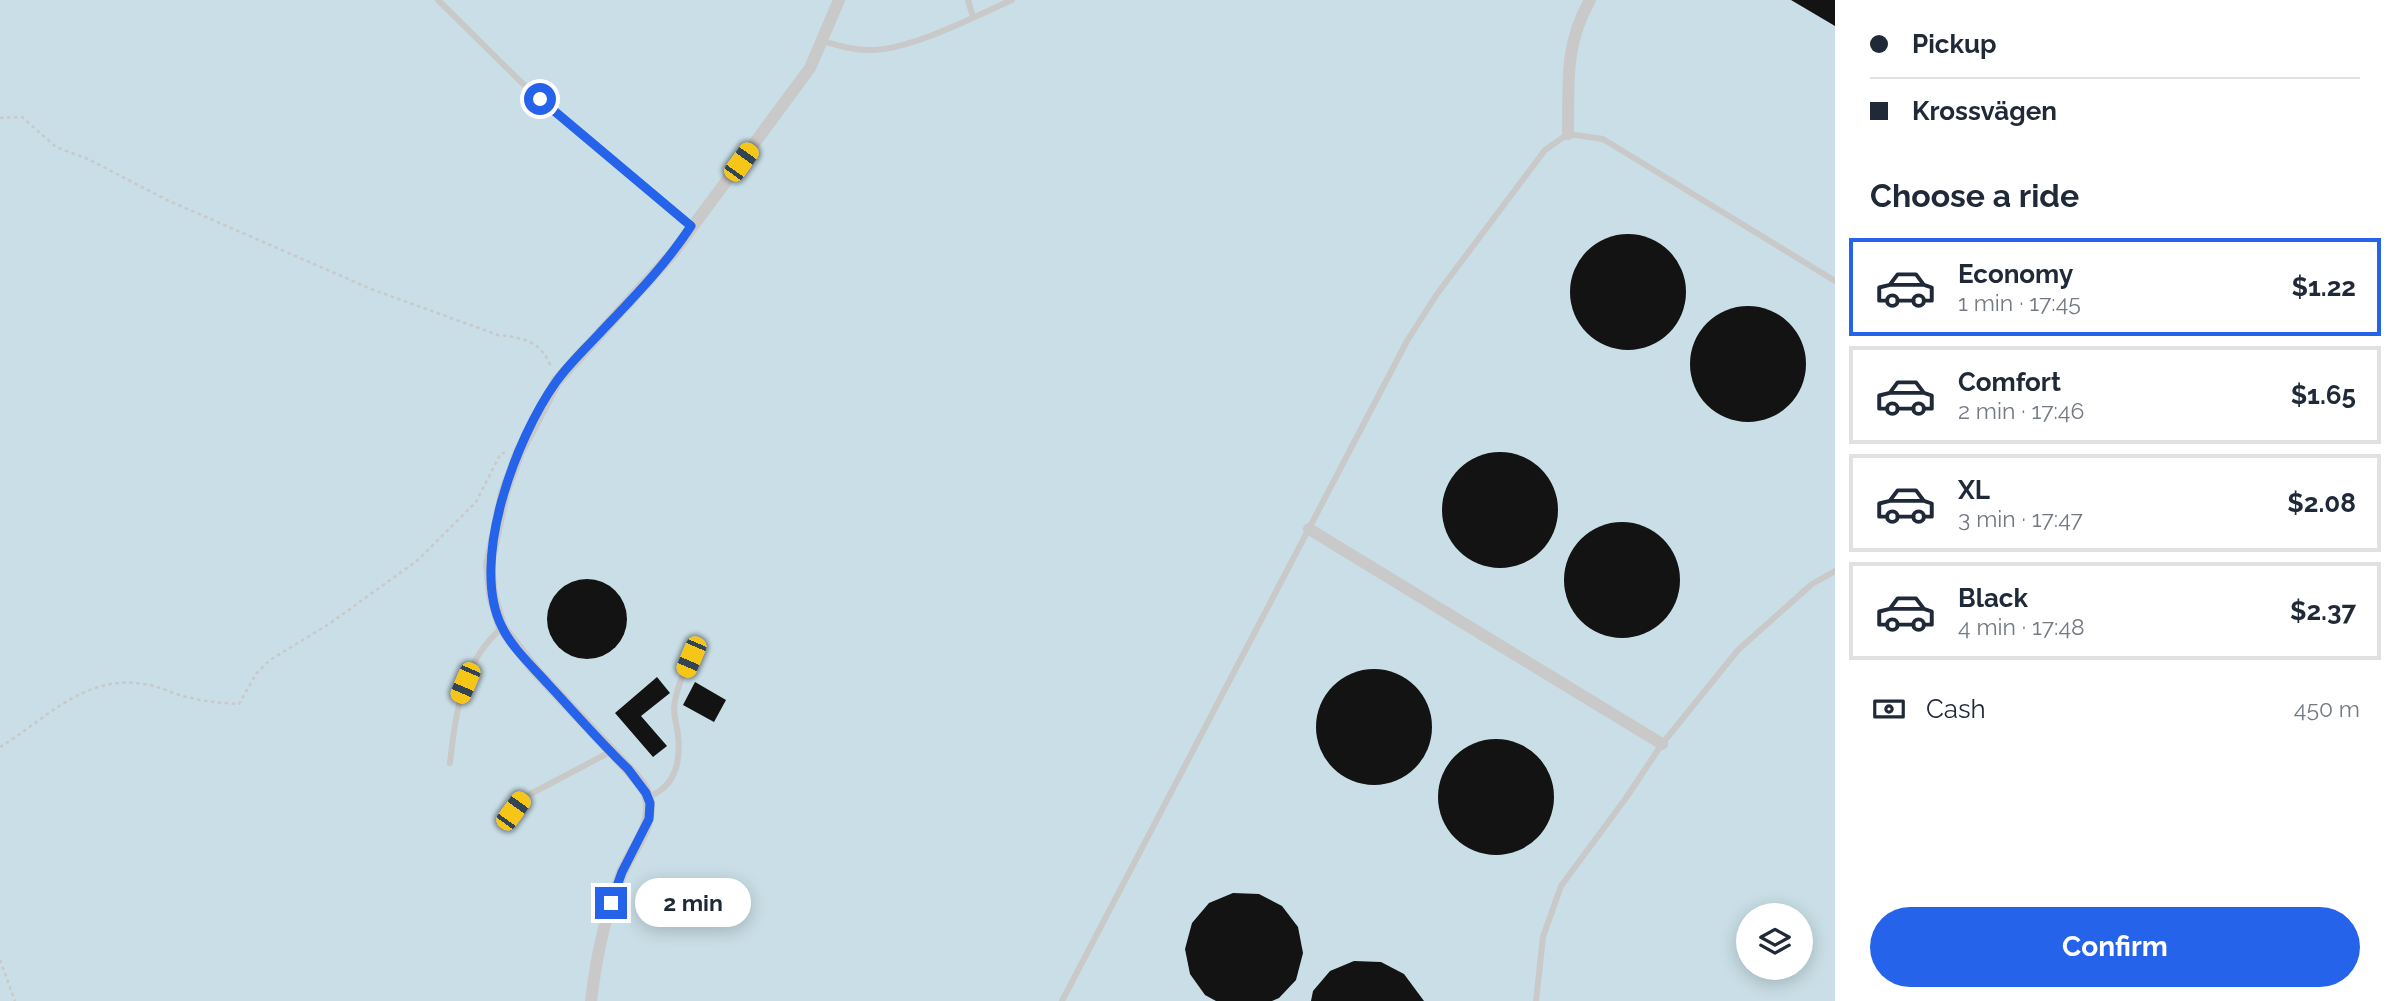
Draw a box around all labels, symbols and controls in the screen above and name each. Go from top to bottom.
text: Pickup [1912,29,1997,59]
route start [524,83,556,115]
text: Krossvägen [1912,96,2057,126]
car [721,139,762,185]
text: Choose a ride [1870,177,2079,214]
icon: car [1874,256,1937,319]
text: Economy [1958,259,2073,289]
text: $1.22 [2291,272,2356,302]
text: 1 min · 17:45 [1958,289,2081,316]
icon: car [1874,364,1937,427]
text: Comfort [1958,367,2061,397]
text: $1.65 [2291,380,2356,410]
text: 2 min · 17:46 [1958,397,2084,424]
icon: car [1874,472,1937,535]
text: XL [1958,475,1990,505]
text: $2.08 [2287,488,2356,518]
text: 3 min · 17:47 [1958,505,2083,532]
icon: car [1874,580,1937,643]
text: Black [1958,583,2028,613]
text: $2.37 [2290,596,2356,626]
text: 4 min · 17:48 [1958,613,2085,640]
car [674,634,709,680]
car [448,660,483,706]
icon: cash [1870,690,1908,728]
text: Cash [1926,694,1986,724]
text: 450 m [2294,695,2360,722]
car [493,788,534,834]
callout: 2 min [636,878,751,928]
route end [595,887,627,919]
text: 2 min [663,889,723,916]
map controls [1736,903,1813,980]
button: layers [1736,903,1813,980]
button: Confirm [1870,907,2360,987]

